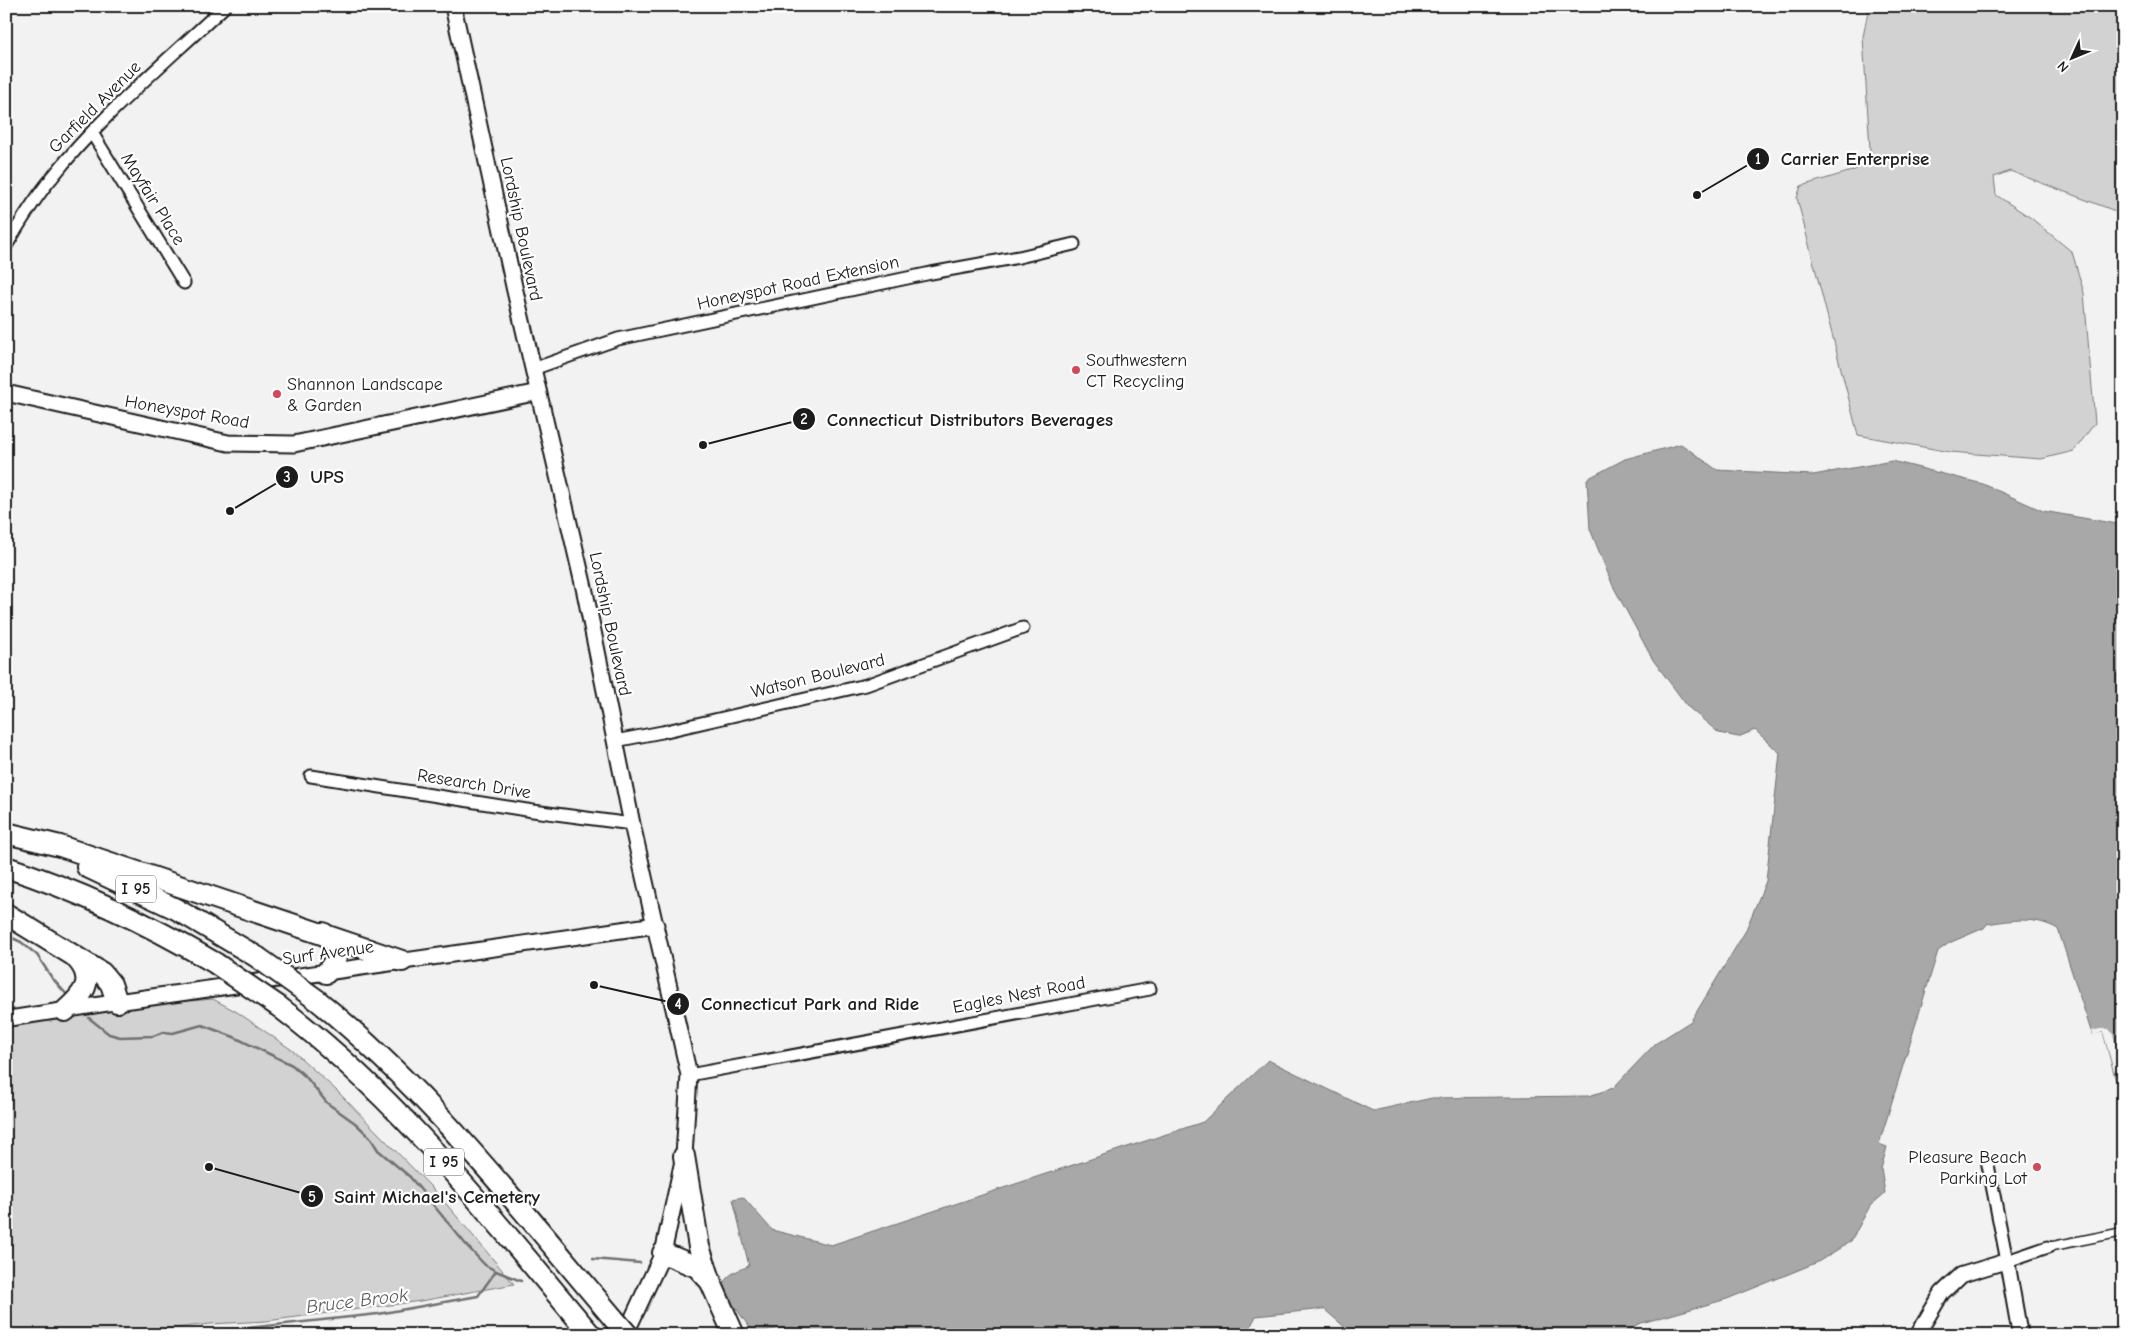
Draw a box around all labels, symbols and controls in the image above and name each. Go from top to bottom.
north arrow [2046,32,2096,82]
street label: Garfield Avenue [45,57,145,157]
text: N [2054,57,2072,76]
callout: Carrier Enterprise [1745,142,1939,176]
text: Carrier Enterprise [1781,148,1929,170]
street label: Mayfair Place [116,149,190,249]
text: 1 [1755,150,1761,168]
street label: Lordship Boulevard [495,155,547,303]
street label: Honeyspot Road Extension [695,251,901,315]
place label: Southwestern CT Recycling [1086,350,1187,392]
marker: Southwestern CT Recycling [1070,364,1082,376]
place label: Shannon Landscape & Garden [287,374,443,416]
marker: Shannon Landscape & Garden [271,388,283,400]
street label: Honeyspot Road [123,391,251,433]
callout: Connecticut Distributors Beverages [792,402,1123,436]
text: Connecticut Distributors Beverages [827,409,1113,431]
text: 2 [800,410,808,428]
callout: UPS [275,460,354,494]
text: UPS [310,466,344,488]
text: 3 [283,468,291,486]
street label: Lordship Boulevard [584,550,636,698]
street label: Watson Boulevard [749,649,887,703]
street label: Research Drive [416,765,532,803]
road number: I 95 [116,876,156,902]
street label: Surf Avenue [281,936,375,970]
street label: Eagles Nest Road [951,972,1087,1018]
callout: Connecticut Park and Ride [666,987,929,1021]
text: Connecticut Park and Ride [701,993,919,1015]
text: 4 [674,995,682,1013]
place label: Pleasure Beach Parking Lot [1908,1147,2028,1189]
road number: I 95 [424,1148,464,1176]
marker: Pleasure Beach Parking Lot [2031,1161,2043,1173]
callout: Saint Michael's Cemetery [299,1179,550,1213]
text: Saint Michael's Cemetery [334,1186,540,1208]
text: 5 [308,1188,316,1206]
water label: Bruce Brook [305,1284,410,1318]

